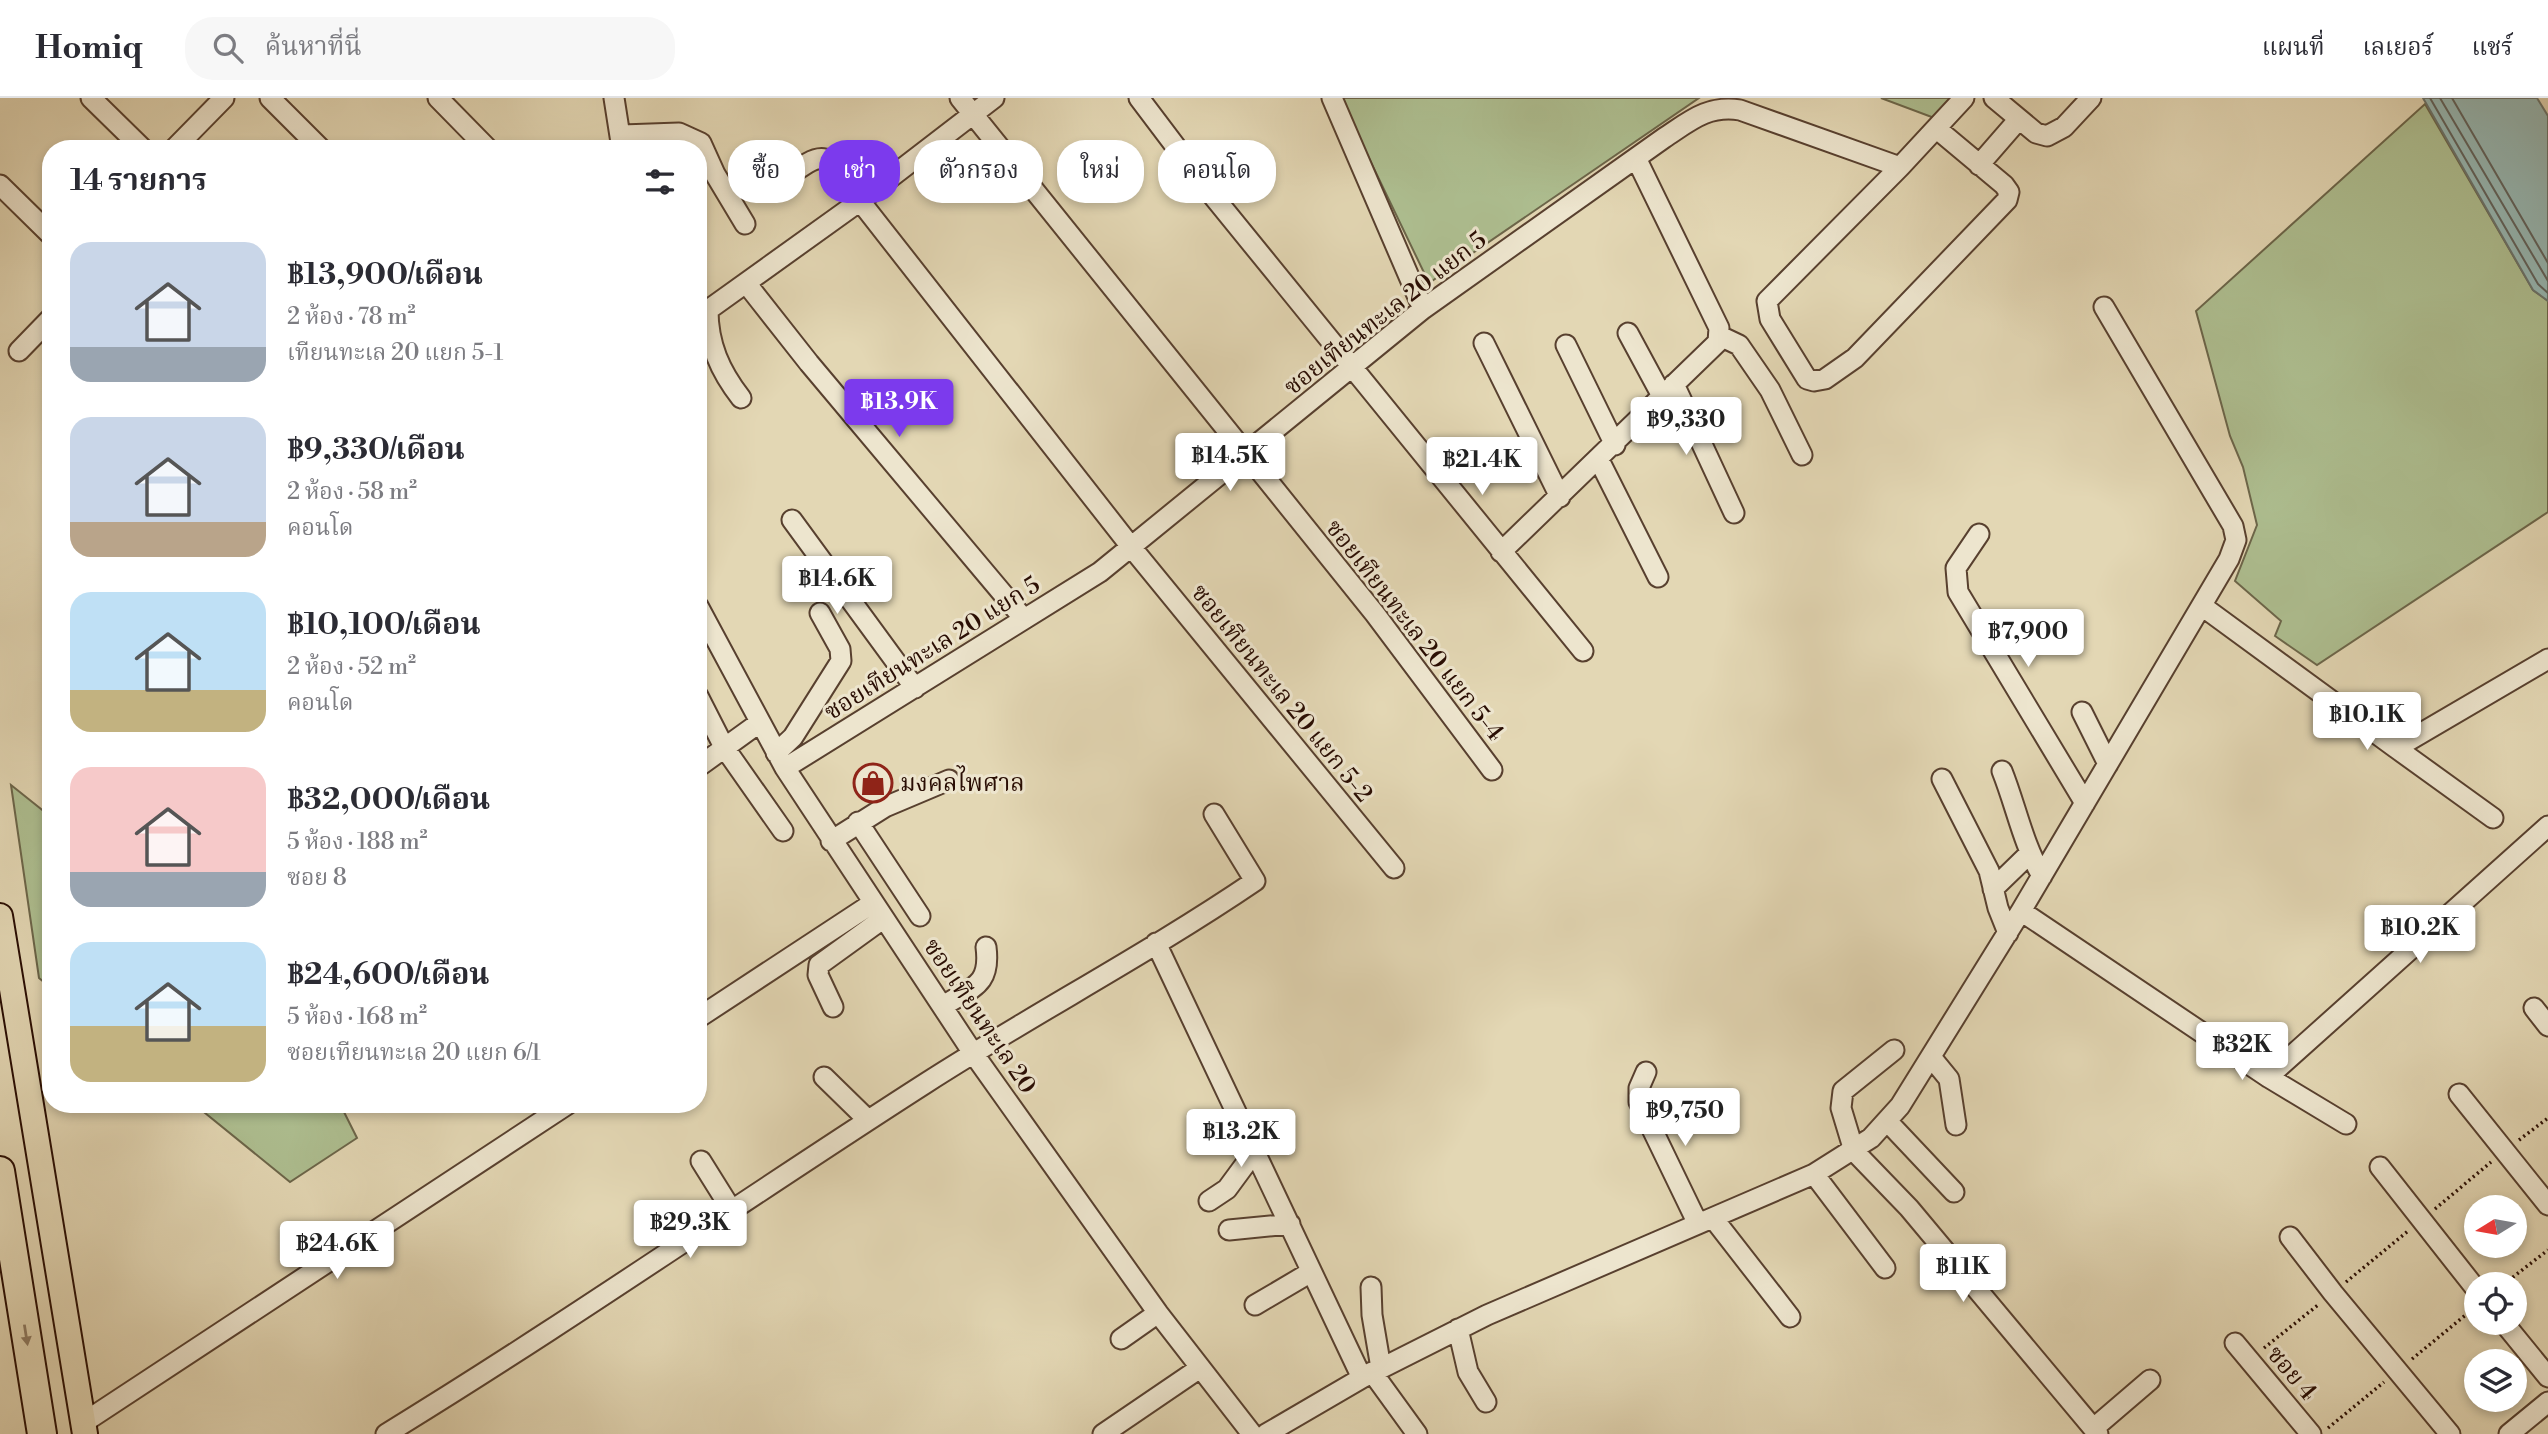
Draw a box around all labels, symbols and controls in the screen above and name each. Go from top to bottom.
search box [185,17,675,80]
text: Homiq [35,28,143,69]
icon: search [209,29,247,67]
text: ค้นหาที่นี่ [265,31,362,63]
text: แผนที่ [2262,33,2325,63]
text: เลเยอร์ [2363,33,2434,63]
text: แชร์ [2472,33,2513,63]
chip: ซื้อ [728,140,805,203]
chip: เช่า [819,140,900,203]
chip: ตัวกรอง [914,140,1043,203]
chip: ใหม่ [1057,140,1144,203]
chip: คอนโด [1158,140,1276,203]
text: 14 รายการ [70,162,207,200]
icon: filters [641,163,679,201]
street label: ซอยเทียนทะเล 20 แยก 5 [1278,225,1493,402]
text: ฿13,900/เดือน [287,256,483,294]
icon: home [126,270,210,354]
text: 2 ห้อง · 78 m² [287,303,416,331]
text: เทียนทะเล 20 แยก 5-1 [287,339,503,367]
pin: ฿13.9K [842,380,956,439]
text: ฿13.9K [860,388,938,416]
pin: ฿9,330 [1629,398,1743,457]
text: ฿9,330 [1647,406,1725,434]
text: ฿9,330/เดือน [287,431,465,469]
pin: ฿14.5K [1173,434,1287,493]
pin: ฿21.4K [1425,438,1539,497]
text: ฿14.5K [1191,442,1269,470]
icon: home [126,445,210,529]
text: ฿21.4K [1442,446,1522,474]
text: 2 ห้อง · 58 m² [287,478,417,506]
text: คอนโด [287,514,354,542]
street label: ซอยเทียนทะเล 20 แยก 5-4 [1318,514,1510,747]
pin: ฿14.6K [780,556,894,616]
text: ฿14.6K [798,565,876,593]
street label: ซอยเทียนทะเล 20 แยก 5 [819,570,1046,727]
street label: ซอยเทียนทะเล 20 แยก 5-2 [1184,579,1378,809]
text: ฿10,100/เดือน [287,606,481,644]
pin: ฿7,900 [1971,610,2085,669]
text: ฿7,900 [1988,618,2068,646]
icon: home [126,620,210,704]
text: 2 ห้อง · 52 m² [287,653,416,681]
text: คอนโด [287,689,354,717]
pin: ฿10.1K [2310,692,2424,752]
text: ฿10.1K [2329,701,2405,729]
shop icon: มงคลไพศาล [852,762,894,804]
place label: มงคลไพศาล [900,765,1025,799]
text: ฿32,000/เดือน [287,781,490,819]
icon: home [126,795,210,879]
text: 5 ห้อง · 188 m² [287,828,428,856]
text: ซอย 8 [287,864,347,892]
pin: ฿10.2K [2363,906,2477,965]
text: ฿10.2K [2380,914,2460,942]
street label: ซอยเทียนทะเล 20 [916,933,1042,1100]
text: ฿24,600/เดือน [287,956,490,994]
icon: home [126,970,210,1054]
text: 5 ห้อง · 168 m² [287,1003,427,1031]
pin: ฿32K [2201,1023,2283,1082]
text: ฿32K [2212,1031,2272,1059]
text: ซอยเทียนทะเล 20 แยก 6/1 [287,1039,541,1067]
pin: ฿9,750 [1628,1088,1742,1148]
text: ฿9,750 [1646,1097,1724,1125]
pin: ฿13.2K [1184,1110,1298,1169]
text: ฿13.2K [1202,1118,1280,1146]
north arrow [2464,1195,2527,1258]
map controls [2464,1195,2527,1412]
pin: ฿29.3K [633,1200,747,1260]
text: ฿29.3K [650,1209,730,1237]
pin: ฿24.6K [280,1222,394,1281]
text: ฿24.6K [296,1230,378,1258]
pin: ฿11K [1922,1244,2004,1304]
text: ฿11K [1936,1253,1990,1281]
button: locate [2464,1272,2527,1335]
one-way arrow [21,1324,32,1346]
street label: ซอย 4 [2260,1340,2323,1407]
button: layers [2464,1349,2527,1412]

